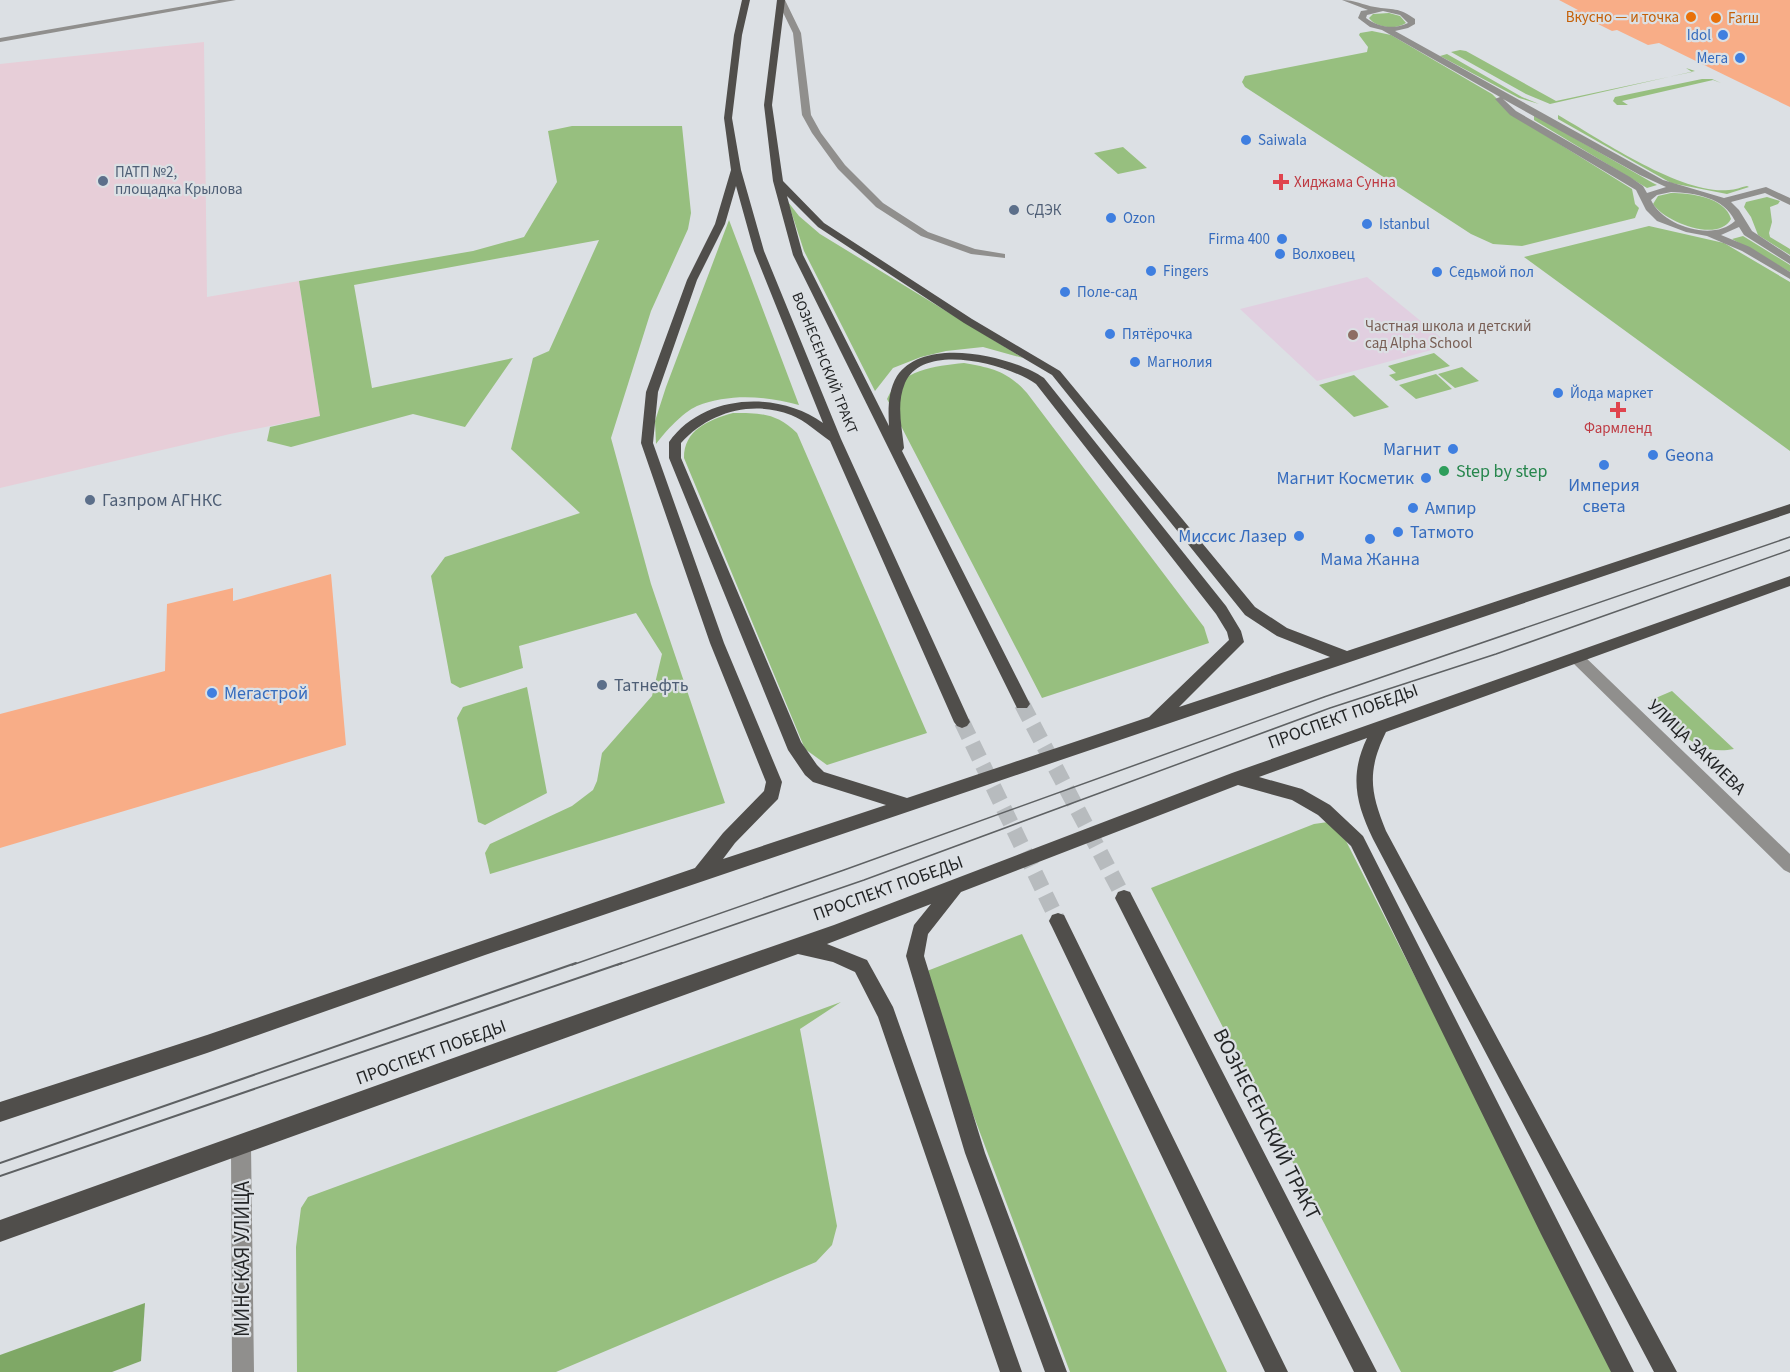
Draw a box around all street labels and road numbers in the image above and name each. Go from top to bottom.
street label: ВОЗНЕСЕНСКИЙ ТРАКТ [787,289,863,437]
street label: ПРОСПЕКТ ПОБЕДЫ [1265,678,1422,755]
street label: УЛИЦА ЗАКИЕВА [1642,694,1752,801]
street label: ПРОСПЕКТ ПОБЕДЫ [810,850,967,927]
street label: ПРОСПЕКТ ПОБЕДЫ [353,1014,510,1091]
street label: ВОЗНЕСЕНСКИЙ ТРАКТ [1206,1023,1328,1225]
street label: МИНСКАЯ УЛИЦА [227,1180,257,1337]

